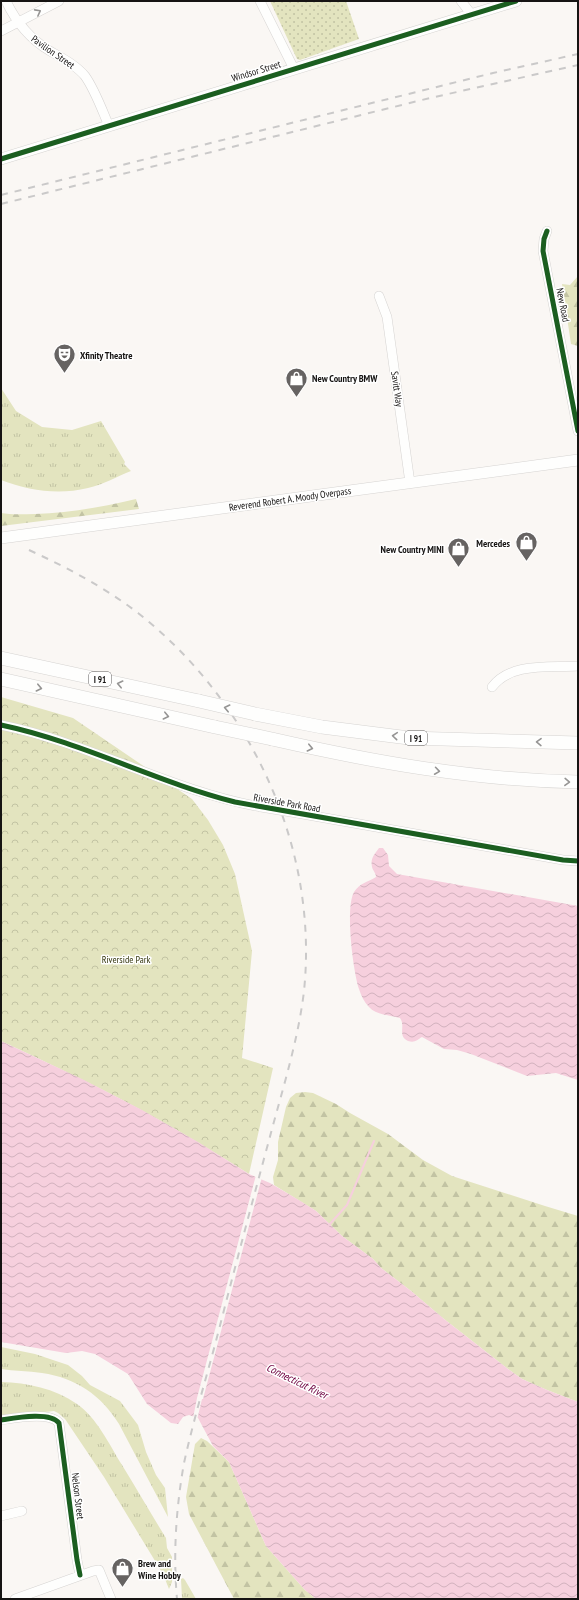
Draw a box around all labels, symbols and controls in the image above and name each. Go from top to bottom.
one-way arrow [34,9,42,16]
street label: Pavilion Street [29,32,78,72]
street label: Windsor Street [230,57,282,85]
street label: New Road [553,287,573,323]
theatre icon: Xfinity Theatre [52,342,78,375]
place label: Xfinity Theatre [80,349,133,362]
shop icon: New Country BMW [284,365,310,398]
street label: Savitt Way [388,370,406,408]
place label: New Country BMW [312,372,378,385]
street label: Reverend Robert A. Moody Overpass [228,484,353,514]
shop icon: Mercedes [513,530,539,563]
shop icon: New Country MINI [446,536,472,569]
place label: Mercedes [476,537,510,550]
place label: New Country MINI [381,543,444,556]
road number: I 91 [89,672,111,686]
one-way arrow [116,680,123,688]
one-way arrow [36,683,42,691]
one-way arrow [224,704,230,712]
one-way arrow [163,711,169,719]
road number: I 91 [405,731,427,745]
one-way arrow [392,732,398,741]
one-way arrow [536,738,542,746]
one-way arrow [306,743,313,751]
one-way arrow [434,766,441,775]
one-way arrow [564,778,570,786]
street label: Riverside Park Road [253,791,321,815]
park label: Riverside Park [102,953,150,966]
water label: Connecticut River [264,1360,332,1403]
street label: Nelson Street [69,1472,87,1520]
shop icon: Brew and Wine Hobby [110,1556,136,1589]
place label: Brew and Wine Hobby [137,1557,182,1582]

